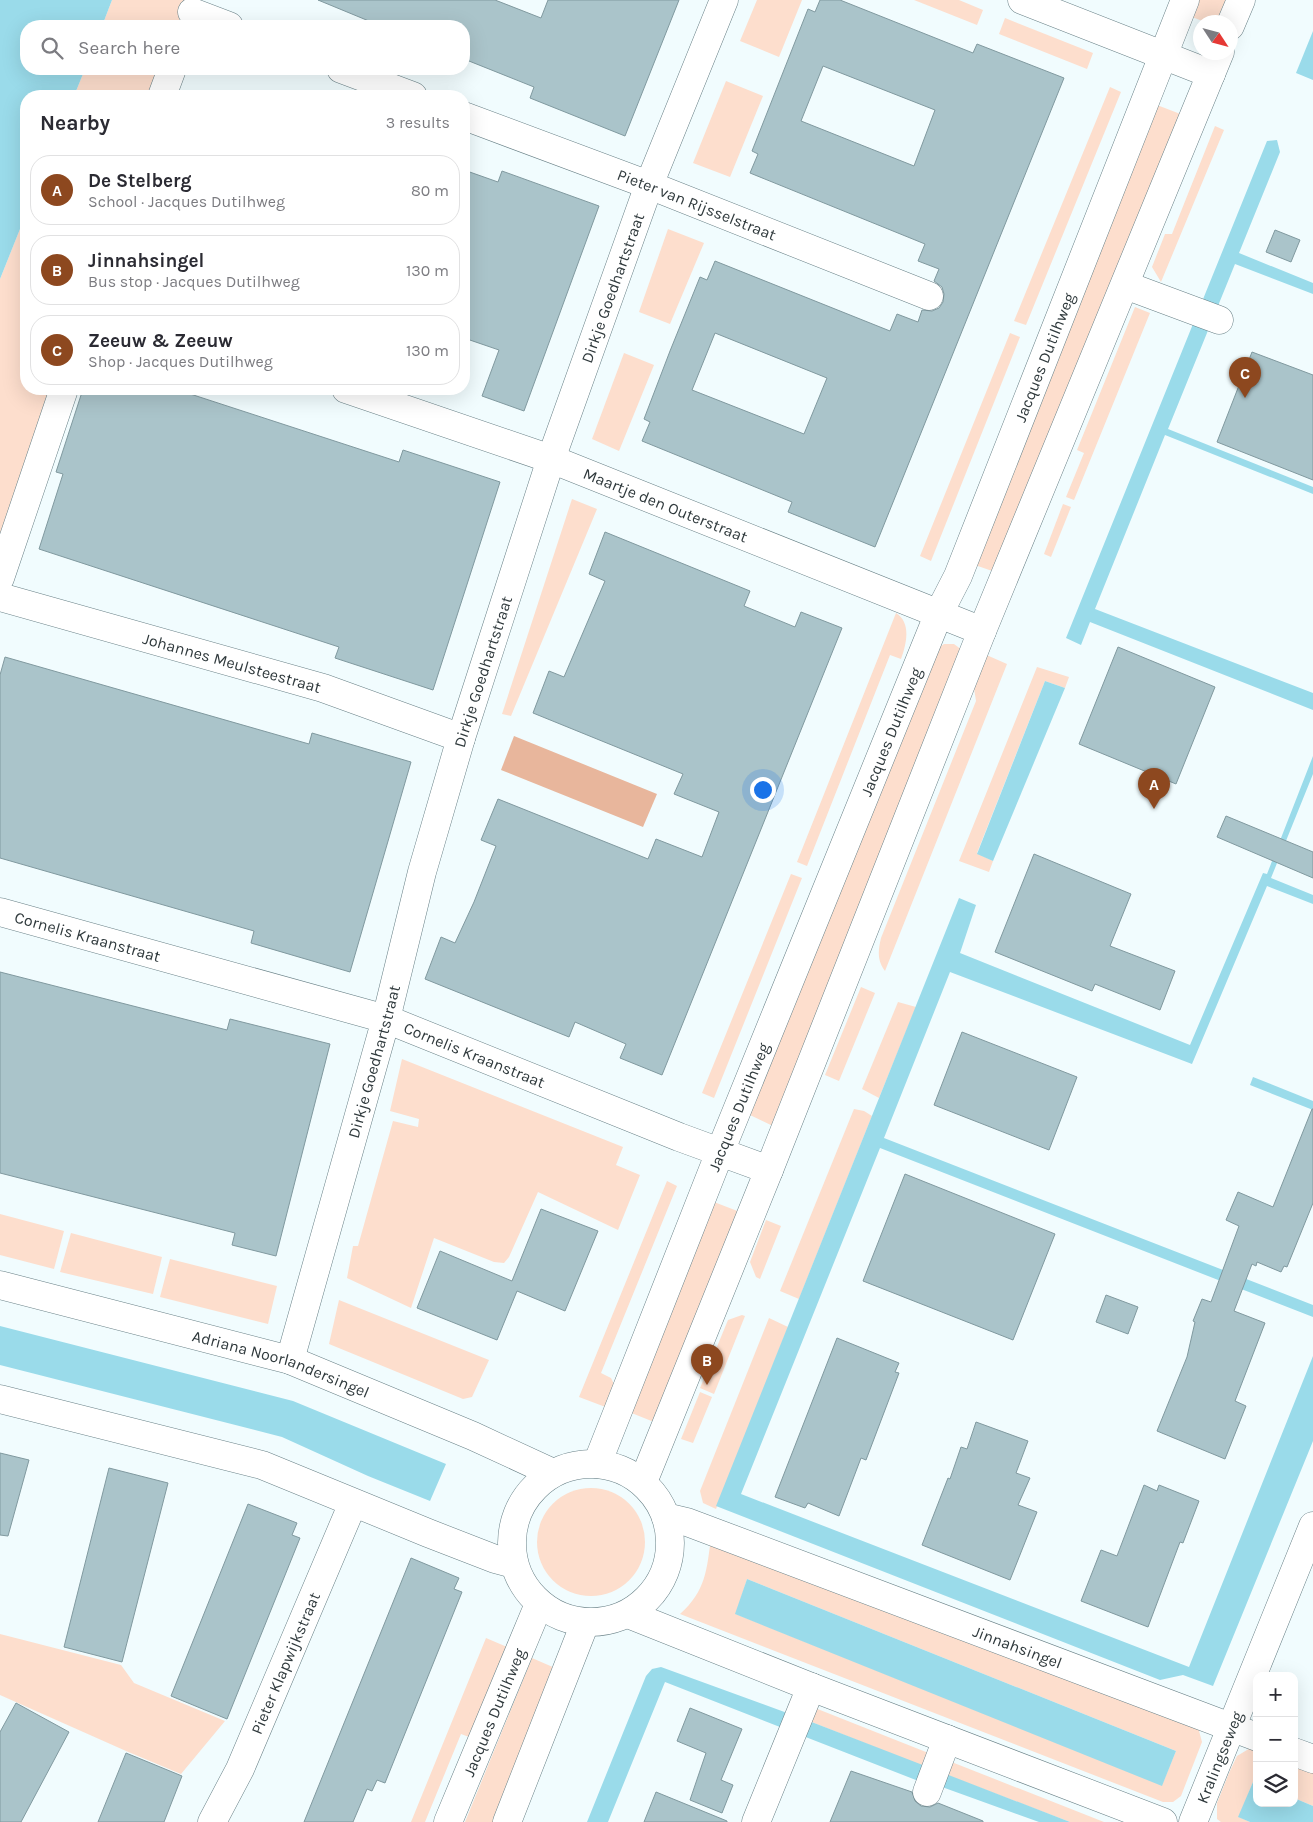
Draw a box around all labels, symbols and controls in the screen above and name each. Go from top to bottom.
north arrow [1193,15,1238,60]
search box [20,20,470,75]
icon: search [38,34,66,62]
text: Search here [78,37,180,59]
text: Nearby [40,111,110,135]
text: 3 results [386,113,450,132]
street label: Pieter van Rijsselstraat [615,165,779,244]
text: De Stelberg [88,170,192,192]
text: A [52,181,62,200]
text: 80 m [411,181,449,200]
text: School · Jacques Dutilhweg [88,192,285,211]
street label: Dirkje Goedhartstraat [577,210,648,366]
text: Jinnahsingel [88,250,204,272]
text: B [52,261,62,280]
text: 130 m [406,261,449,280]
text: Bus stop · Jacques Dutilhweg [88,272,300,291]
street label: Jacques Dutilhweg [1011,290,1079,425]
text: Zeeuw & Zeeuw [88,330,233,352]
text: C [52,341,62,360]
text: 130 m [406,341,449,360]
text: Shop · Jacques Dutilhweg [88,352,273,371]
pin: C [1229,357,1261,398]
street label: Maartje den Outerstraat [581,464,750,546]
street label: Dirkje Goedhartstraat [450,594,516,750]
street label: Johannes Meulsteestraat [141,629,323,697]
street label: Jacques Dutilhweg [857,665,926,799]
pin: A [1138,768,1170,809]
your location [750,777,776,803]
street label: Cornelis Kraanstraat [13,908,163,966]
street label: Dirkje Goedhartstraat [344,983,404,1140]
street label: Cornelis Kraanstraat [401,1018,548,1092]
street label: Jacques Dutilhweg [704,1040,773,1174]
street label: Adriana Noorlandersingel [190,1326,372,1402]
pin: B [691,1344,723,1385]
street label: Pieter Klapwijkstraat [247,1589,324,1737]
street label: Jinnahsingel [970,1622,1065,1673]
street label: Jacques Dutilhweg [459,1645,529,1779]
map controls [1253,1672,1298,1807]
button: + [1253,1672,1298,1717]
street label: Kralingseweg [1193,1708,1247,1806]
button: − [1253,1717,1298,1762]
button: layers [1253,1762,1298,1807]

